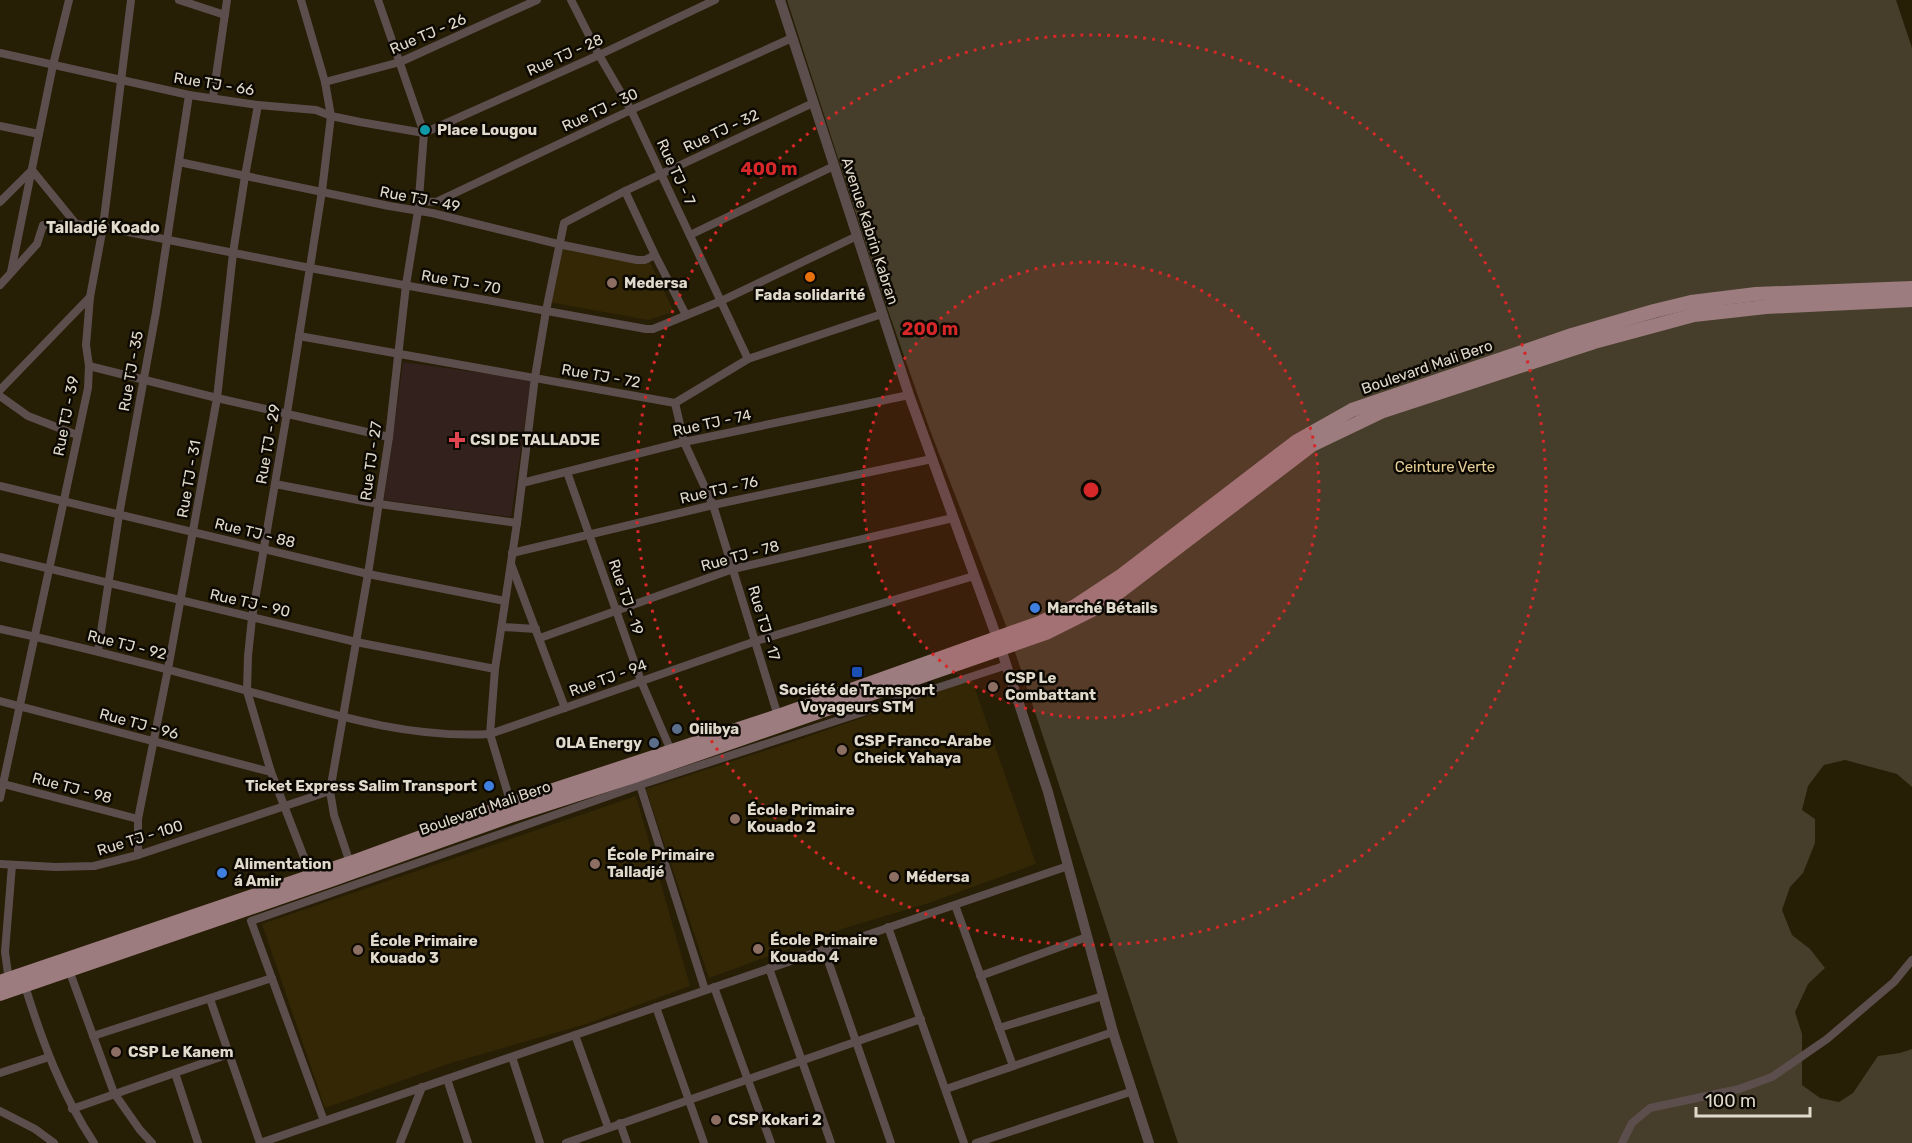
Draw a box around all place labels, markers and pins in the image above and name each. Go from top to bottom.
place label: Place Lougou [437,121,537,139]
marker: Place Lougou [418,123,432,137]
marker: Fada solidarité [803,270,817,284]
place label: Medersa [624,274,688,292]
marker: Medersa [605,276,619,290]
place label: Fada solidarité [755,286,865,304]
marker: CSI DE TALLADJE [448,431,466,449]
place label: CSI DE TALLADJE [470,431,600,449]
centre of rings [1081,480,1101,500]
place label: Marché Bétails [1047,599,1158,617]
marker: Marché Bétails [1028,601,1042,615]
marker: Société de Transport Voyageurs STM [850,665,864,679]
place label: CSP Le Combattant [1005,669,1096,704]
marker: CSP Le Combattant [986,680,1000,694]
place label: Société de Transport Voyageurs STM [779,681,935,716]
place label: Oilibya [689,720,739,738]
marker: Oilibya [670,722,684,736]
place label: CSP Franco-Arabe Cheick Yahaya [854,732,991,767]
place label: OLA Energy [555,734,642,752]
marker: OLA Energy [647,736,661,750]
marker: CSP Franco-Arabe Cheick Yahaya [835,743,849,757]
place label: Ticket Express Salim Transport [245,777,477,795]
marker: Ticket Express Salim Transport [482,779,496,793]
place label: École Primaire Kouado 2 [747,801,855,836]
marker: École Primaire Kouado 2 [728,812,742,826]
place label: École Primaire Talladjé [607,846,715,881]
place label: Alimentation á Amir [234,855,331,890]
marker: École Primaire Talladjé [588,857,602,871]
marker: Alimentation á Amir [215,866,229,880]
place label: Médersa [906,868,970,886]
marker: Médersa [887,870,901,884]
place label: École Primaire Kouado 4 [770,931,878,966]
place label: École Primaire Kouado 3 [370,932,478,967]
marker: École Primaire Kouado 4 [751,942,765,956]
marker: École Primaire Kouado 3 [351,943,365,957]
place label: CSP Le Kanem [128,1043,233,1061]
marker: CSP Le Kanem [109,1045,123,1059]
place label: CSP Kokari 2 [728,1111,822,1129]
marker: CSP Kokari 2 [709,1113,723,1127]

